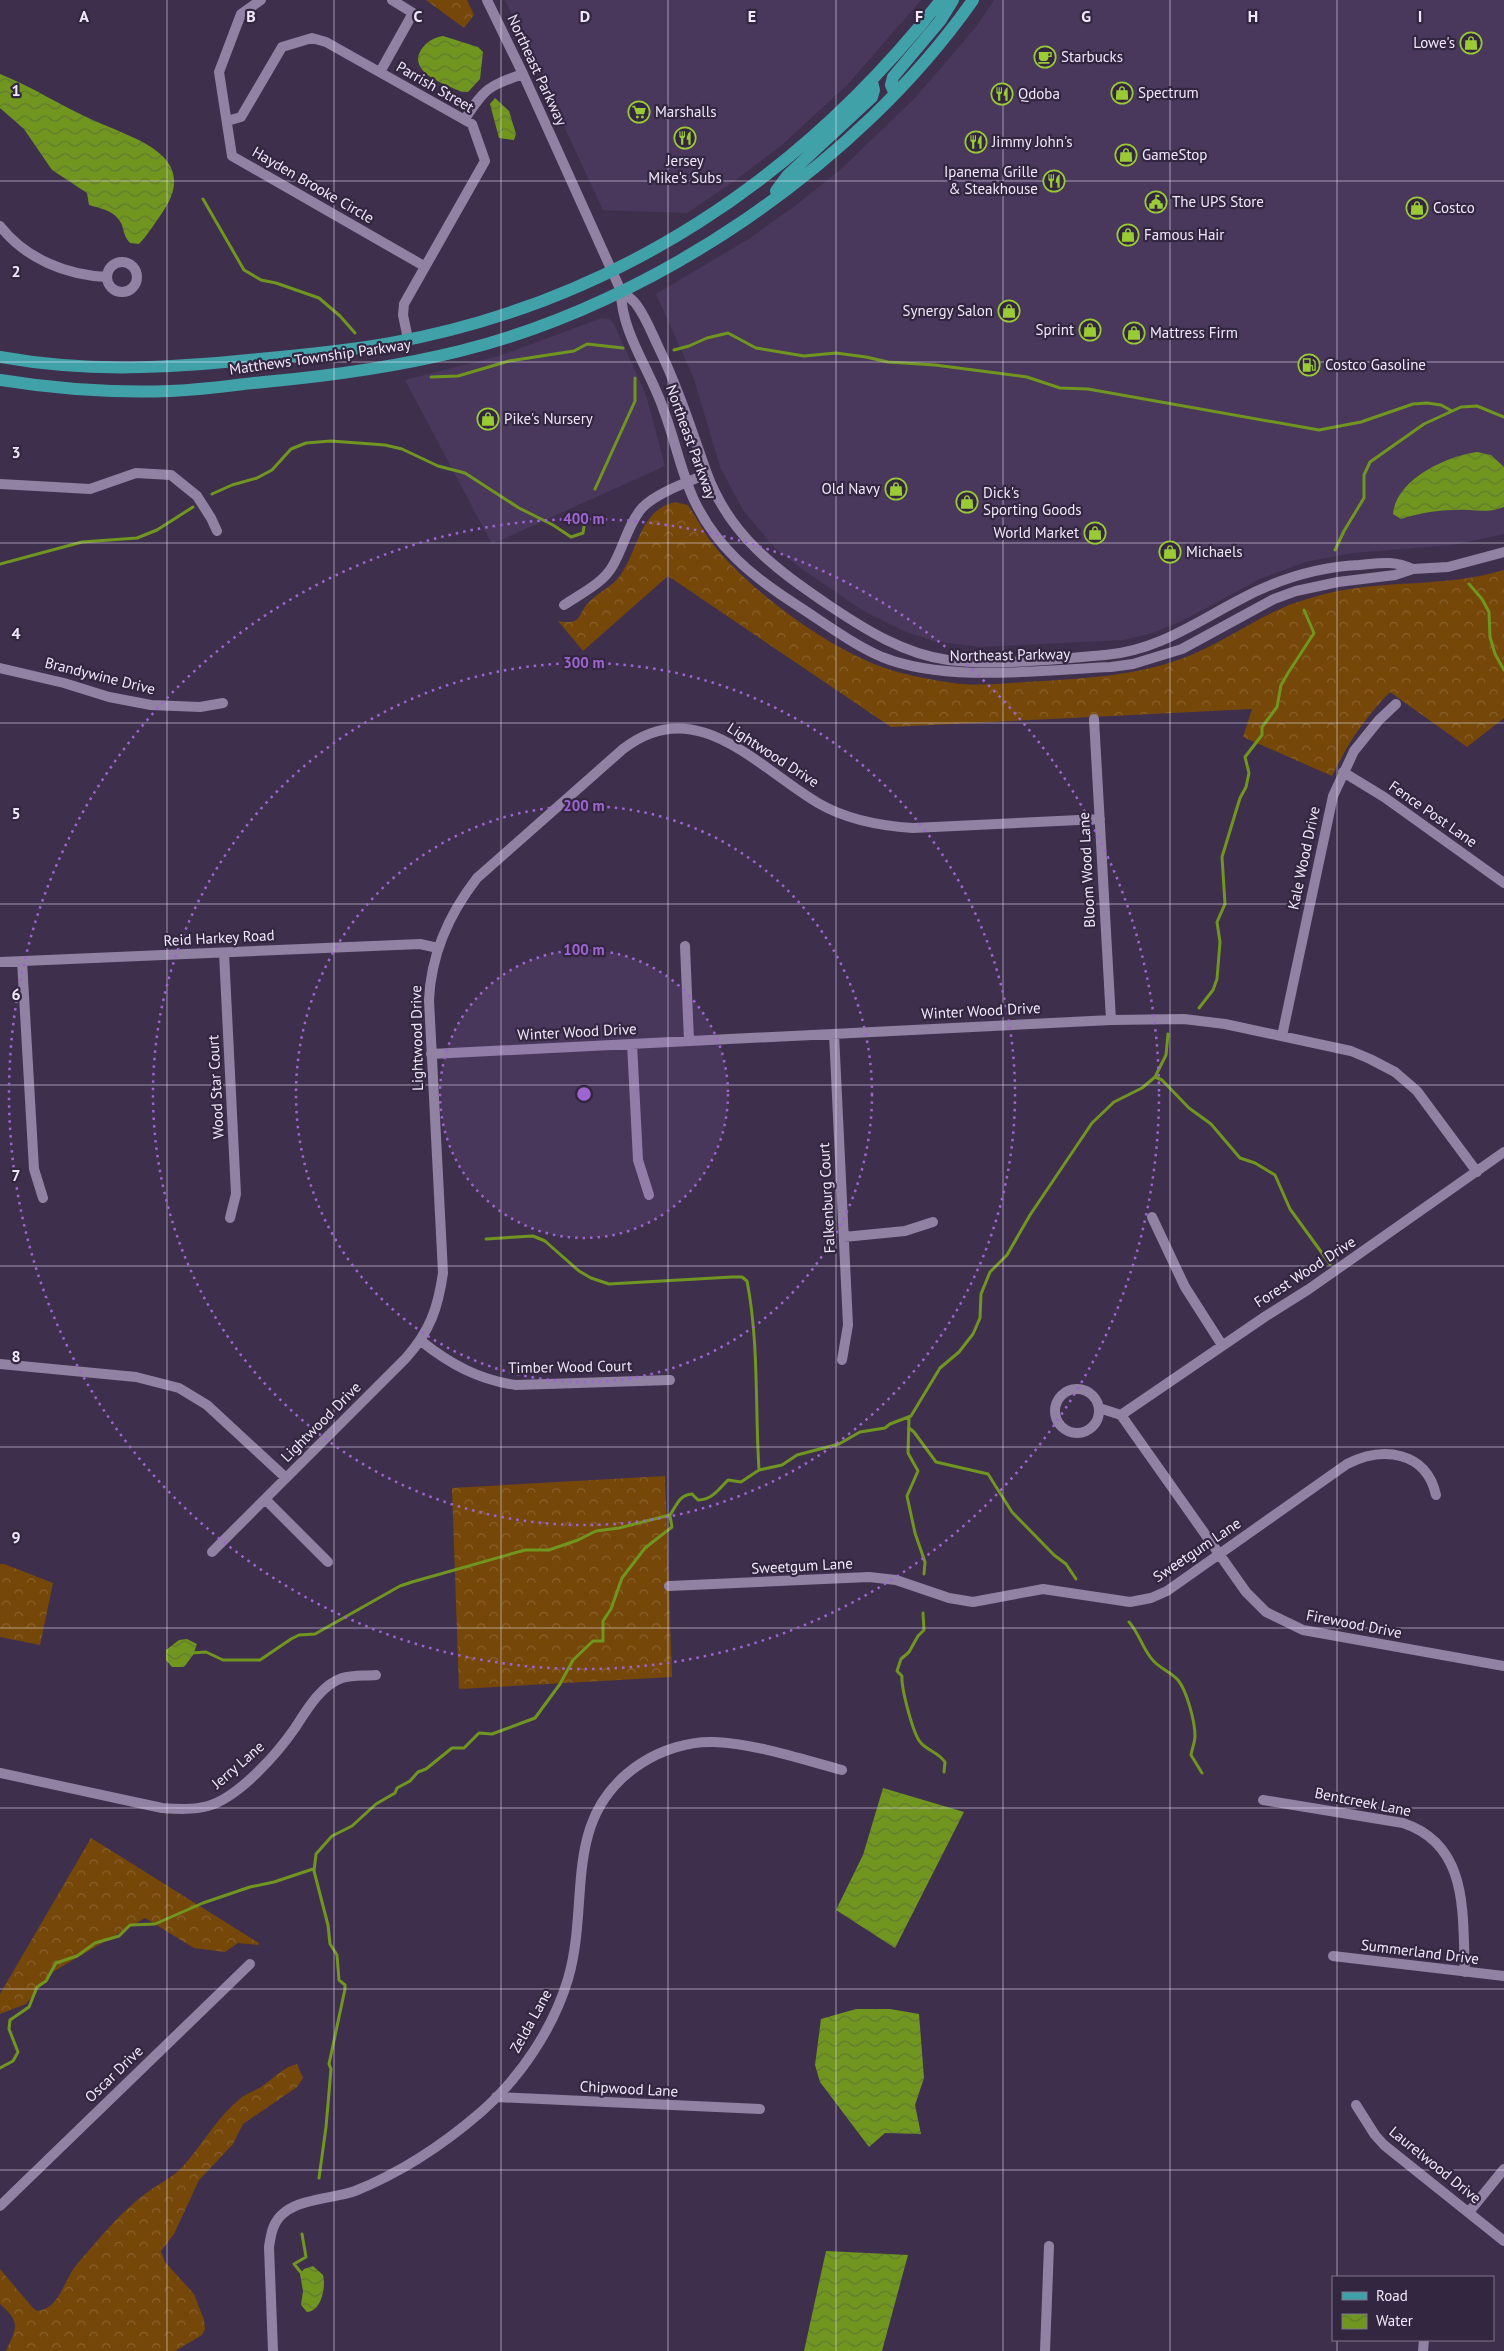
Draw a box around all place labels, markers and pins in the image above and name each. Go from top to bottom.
shop icon: Lowe's [1459,31,1483,55]
place label: Lowe's [1413,33,1455,52]
cafe icon: Starbucks [1033,45,1057,69]
place label: Starbucks [1061,47,1123,66]
shop icon: Spectrum [1110,81,1134,105]
restaurant icon: Qdoba [990,82,1014,106]
place label: Spectrum [1138,83,1199,102]
place label: Qdoba [1018,84,1060,103]
supermarket icon: Marshalls [627,100,651,124]
place label: Marshalls [655,102,716,121]
restaurant icon: Jersey Mike's Subs [673,126,697,150]
restaurant icon: Jimmy John's [964,130,988,154]
place label: Jimmy John's [991,132,1073,151]
shop icon: GameStop [1114,143,1138,167]
place label: GameStop [1142,145,1207,164]
place label: Jersey Mike's Subs [648,151,722,187]
place label: Ipanema Grille & Steakhouse [944,162,1038,198]
restaurant icon: Ipanema Grille & Steakhouse [1042,169,1066,193]
public building icon: The UPS Store [1144,190,1168,214]
place label: The UPS Store [1172,192,1264,211]
shop icon: Costco [1405,196,1429,220]
place label: Costco [1433,198,1475,217]
shop icon: Famous Hair [1116,223,1140,247]
place label: Famous Hair [1144,225,1224,244]
shop icon: Synergy Salon [997,299,1021,323]
place label: Synergy Salon [903,301,993,320]
shop icon: Sprint [1078,318,1102,342]
place label: Sprint [1036,320,1074,339]
shop icon: Mattress Firm [1122,321,1146,345]
place label: Mattress Firm [1150,323,1238,342]
fuel station icon: Costco Gasoline [1297,353,1321,377]
place label: Costco Gasoline [1325,355,1426,374]
shop icon: Pike's Nursery [476,407,500,431]
place label: Pike's Nursery [504,409,593,428]
shop icon: Old Navy [884,477,908,501]
place label: Old Navy [821,479,880,498]
place label: Dick's Sporting Goods [983,483,1082,519]
shop icon: Dick's Sporting Goods [955,490,979,514]
shop icon: World Market [1083,521,1107,545]
place label: World Market [993,523,1079,542]
shop icon: Michaels [1158,540,1182,564]
place label: Michaels [1186,542,1243,561]
centre of rings [575,1085,593,1103]

